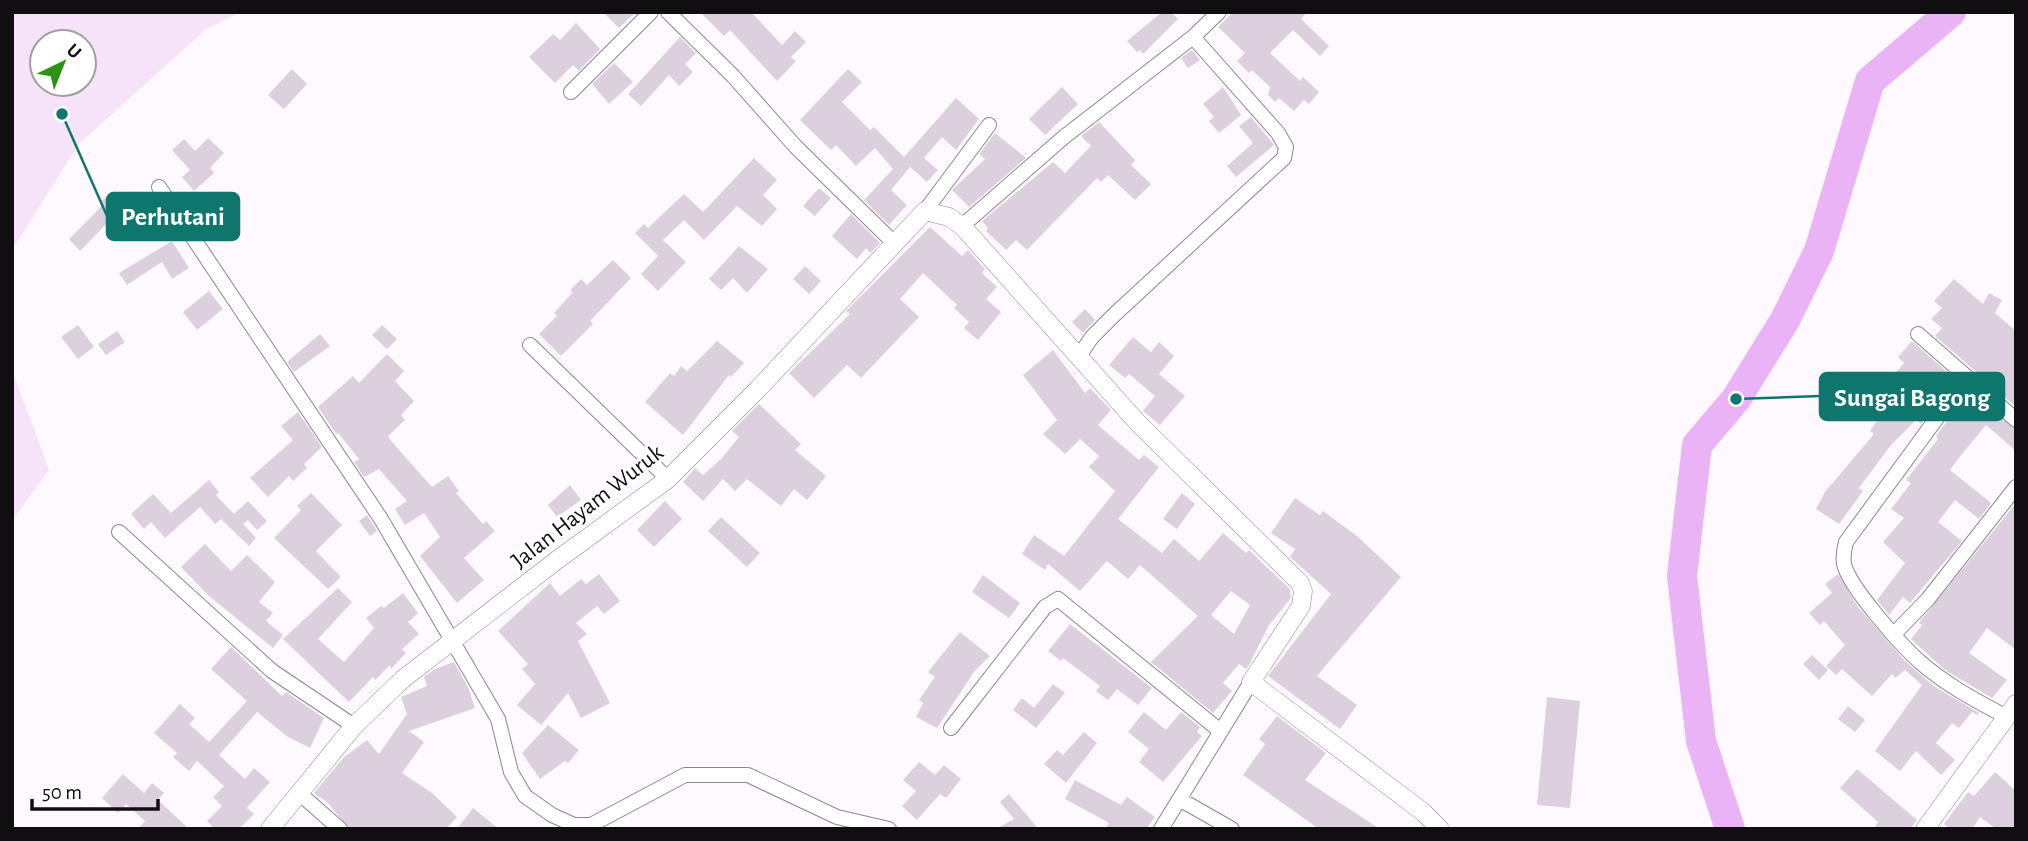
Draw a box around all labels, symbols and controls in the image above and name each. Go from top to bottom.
north arrow [28,28,98,98]
text: U [63,41,84,63]
callout: Perhutani [107,193,239,240]
text: Perhutani [121,204,225,230]
callout: Sungai Bagong [1820,373,2004,420]
text: Sungai Bagong [1834,385,1991,411]
street label: Jalan Hayam Wuruk [507,440,668,573]
scale bar [32,768,158,812]
text: 50 m [42,782,82,803]

